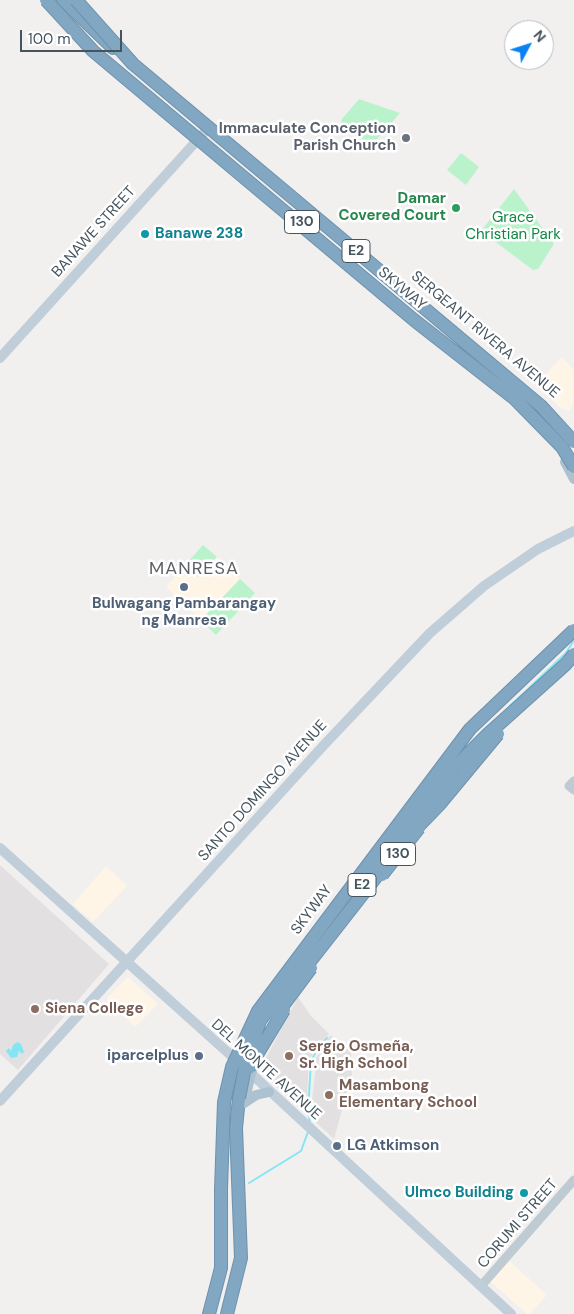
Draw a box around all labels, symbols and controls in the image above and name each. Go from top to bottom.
scale bar [22,20,125,52]
north arrow [504,20,554,70]
text: N [530,26,550,46]
text: 100 m [28,29,71,49]
place label: Immaculate Conception Parish Church [219,120,396,155]
marker: Immaculate Conception Parish Church [400,132,412,144]
street label: BANAWE STREET [48,183,140,281]
place label: Damar Covered Court [338,190,446,225]
marker: Damar Covered Court [450,202,462,214]
park label: Grace Christian Park [465,209,561,244]
road number: 130 [284,210,320,233]
place label: Banawe 238 [155,225,243,243]
marker: Banawe 238 [139,228,151,240]
road number: E2 [342,240,370,262]
street label: SKYWAY [374,264,430,314]
street label: SERGEANT RIVERA AVENUE [407,268,563,402]
district label: MANRESA [148,558,240,580]
marker: Bulwagang Pambarangay ng Manresa [178,581,190,593]
place label: Bulwagang Pambarangay ng Manresa [92,595,276,630]
street label: SANTO DOMINGO AVENUE [195,717,331,865]
road number: 130 [380,842,416,866]
road number: E2 [348,874,376,896]
street label: SKYWAY [288,882,336,938]
place label: Siena College [45,1000,144,1018]
marker: Siena College [29,1003,41,1015]
street label: DEL MONTE AVENUE [207,1016,325,1124]
place label: Sergio Osmeña, Sr. High School [299,1038,413,1073]
place label: iparcelplus [107,1047,189,1065]
marker: iparcelplus [193,1050,205,1062]
marker: Sergio Osmeña, Sr. High School [283,1050,295,1062]
place label: Masambong Elementary School [339,1077,477,1112]
marker: Masambong Elementary School [323,1089,335,1101]
place label: LG Atkimson [347,1137,439,1155]
marker: LG Atkimson [331,1140,343,1152]
street label: CORUMI STREET [474,1176,562,1272]
place label: Ulmco Building [405,1184,514,1202]
marker: Ulmco Building [518,1187,530,1199]

